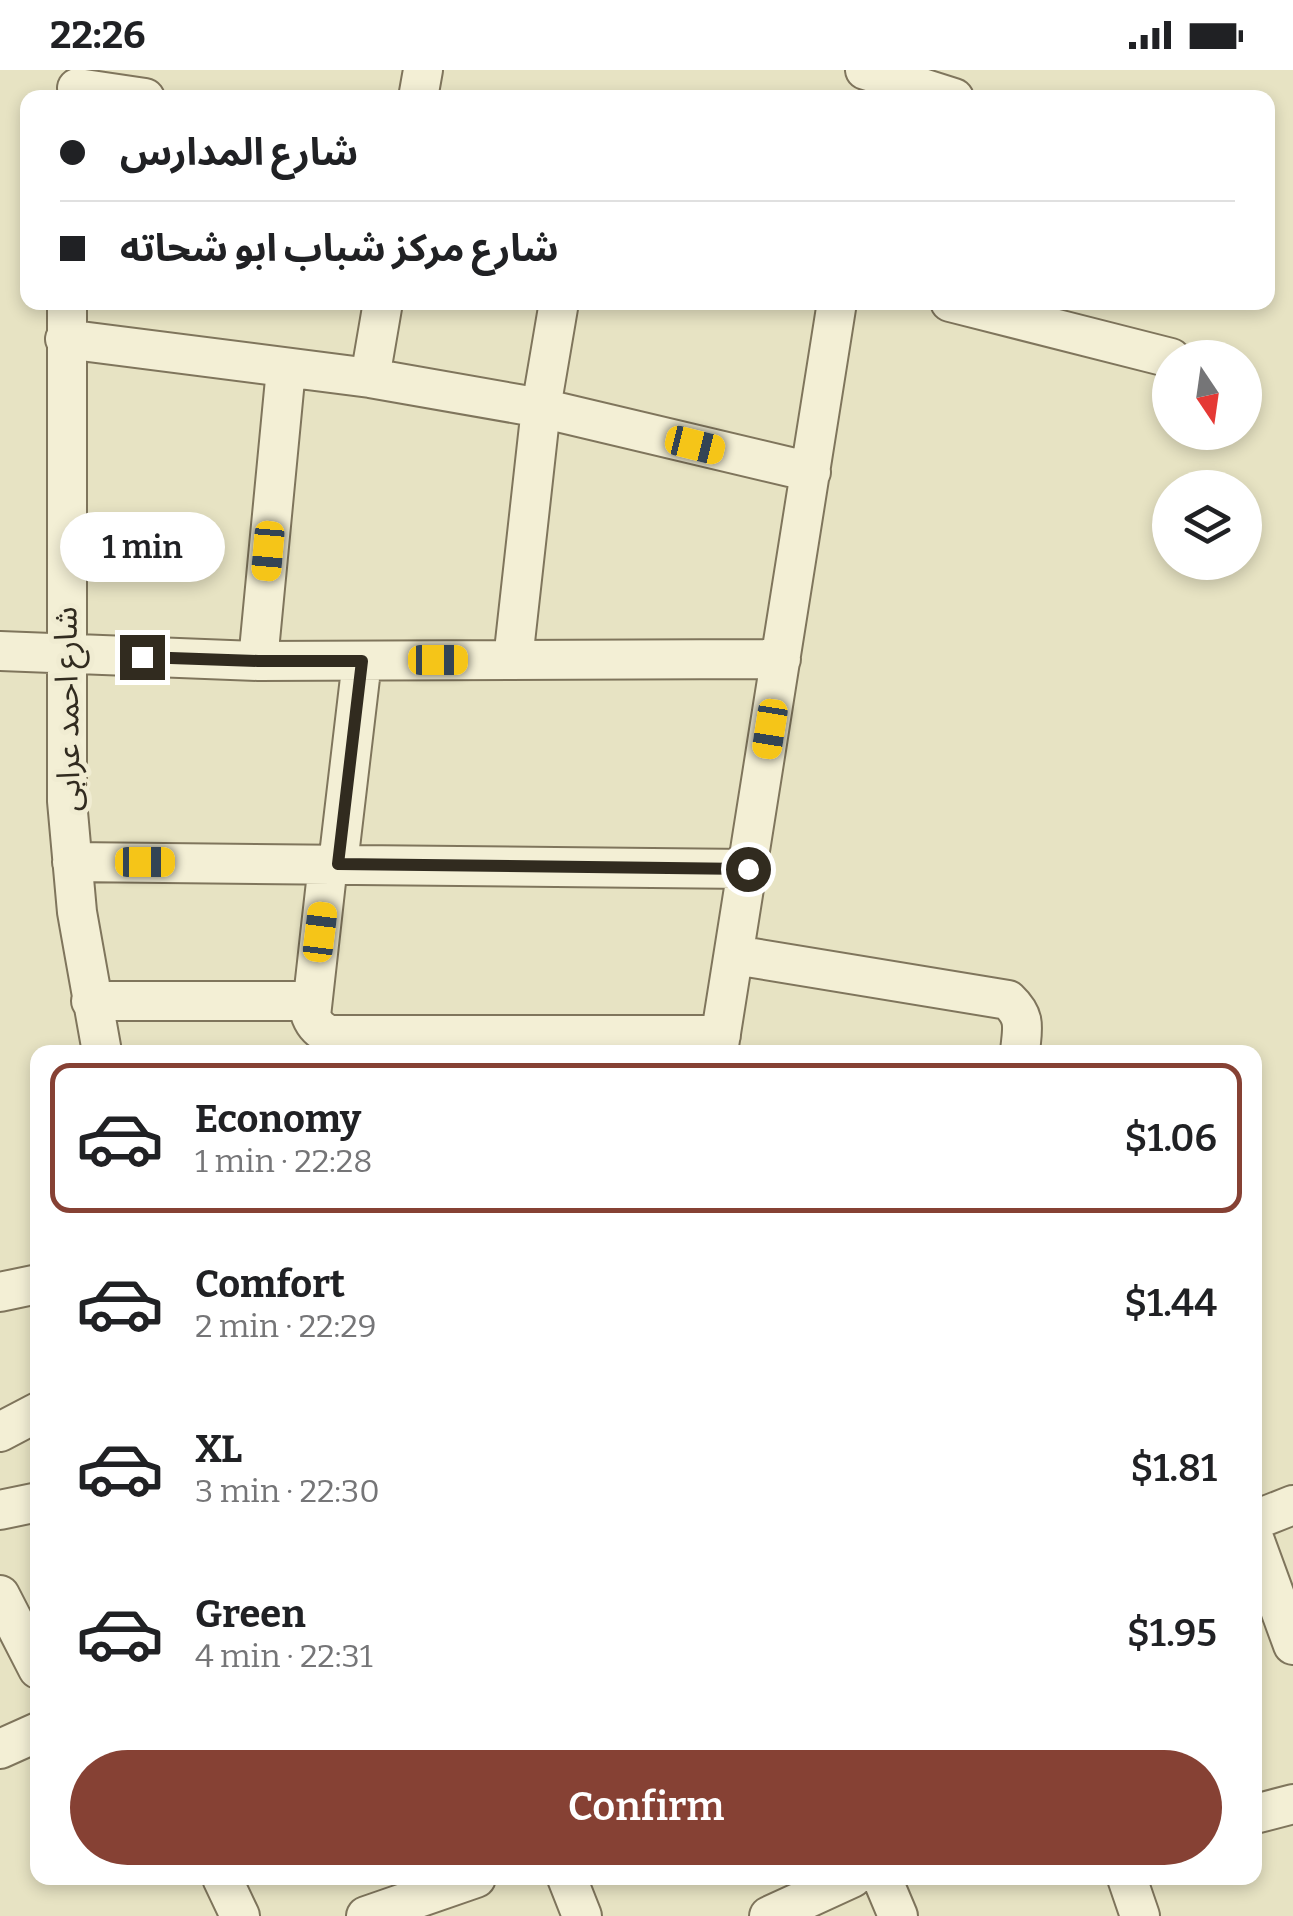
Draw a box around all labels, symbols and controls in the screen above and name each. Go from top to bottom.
text: 22:26 [50,12,146,58]
text: شارع المدارس [120,129,358,175]
text: شارع مركز شباب ابو شحاته [120,225,559,271]
north arrow [1152,340,1262,450]
map controls [1152,340,1262,580]
car [662,423,728,467]
button: layers [1152,470,1262,580]
callout: 1 min [59,512,224,582]
car [250,520,286,582]
text: 1 min [102,528,183,566]
street label: شارع احمد عرابى [46,606,93,812]
route end [120,635,165,680]
car [408,645,468,675]
car [750,697,790,761]
car [115,847,175,877]
route start [726,847,771,892]
car [301,900,339,964]
icon: car [75,1093,165,1183]
text: Economy [195,1096,361,1142]
text: $1.06 [1124,1115,1217,1161]
text: 1 min · 22:28 [195,1142,372,1180]
icon: car [75,1258,165,1348]
text: Comfort [195,1261,345,1307]
text: $1.44 [1124,1280,1217,1326]
text: 2 min · 22:29 [195,1307,376,1345]
icon: car [75,1423,165,1513]
text: XL [195,1426,242,1472]
text: $1.81 [1130,1445,1217,1491]
text: 3 min · 22:30 [195,1472,380,1510]
icon: car [75,1588,165,1678]
text: Green [195,1591,306,1637]
text: $1.95 [1127,1610,1217,1656]
text: 4 min · 22:31 [195,1637,373,1675]
button: Confirm [70,1750,1222,1865]

